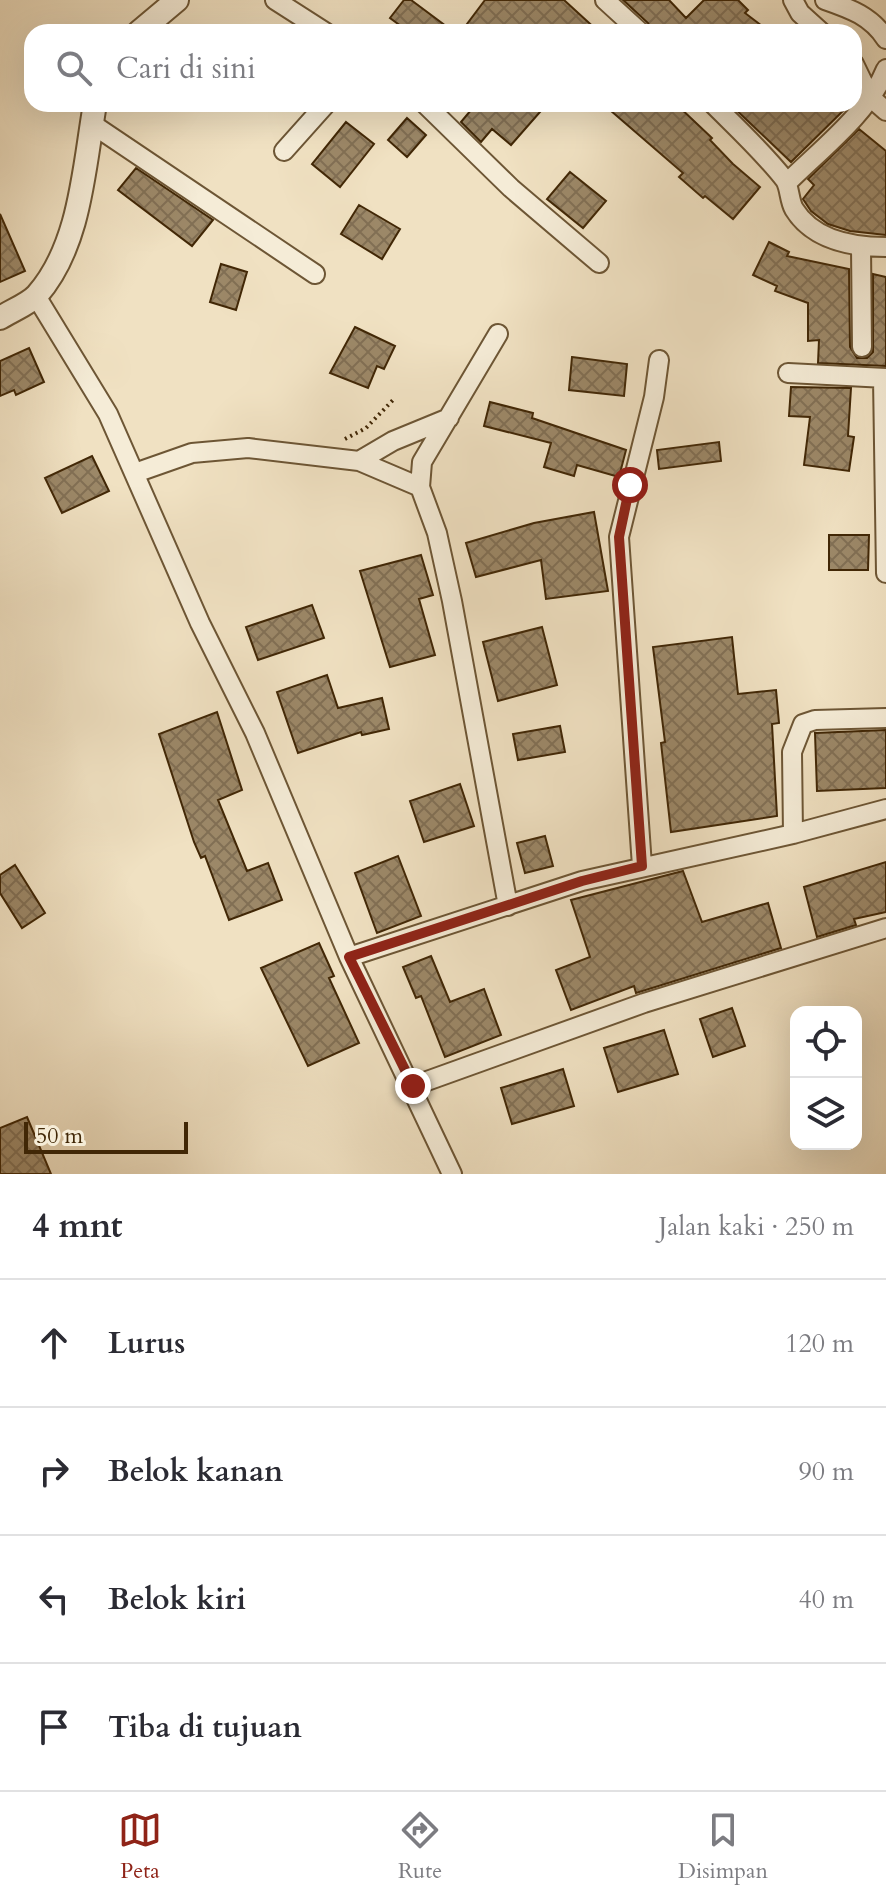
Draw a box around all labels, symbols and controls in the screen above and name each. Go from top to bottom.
search box [24,24,862,112]
icon: search [52,46,96,90]
text: Cari di sini [116,48,256,89]
route start [612,467,648,503]
map controls [790,1006,862,1150]
button: locate [790,1006,862,1078]
route end [395,1068,431,1104]
button: layers [790,1078,862,1150]
scale bar [24,1118,188,1154]
text: 50 m [36,1121,83,1151]
text: 4 mnt [32,1203,122,1249]
text: Jalan kaki · 250 m [658,1209,854,1244]
icon: ahead [32,1321,76,1365]
text: Lurus [108,1323,185,1364]
text: 120 m [785,1326,854,1361]
icon: right [32,1449,76,1493]
text: Belok kanan [108,1451,283,1492]
text: 90 m [798,1454,854,1489]
icon: left [32,1577,76,1621]
text: Belok kiri [108,1579,246,1620]
text: 40 m [798,1582,854,1617]
icon: arrive [32,1705,76,1749]
text: Tiba di tujuan [108,1707,302,1748]
tab: Peta [118,1808,162,1886]
tab: Rute [398,1808,442,1886]
tab: Disimpan [678,1808,768,1886]

